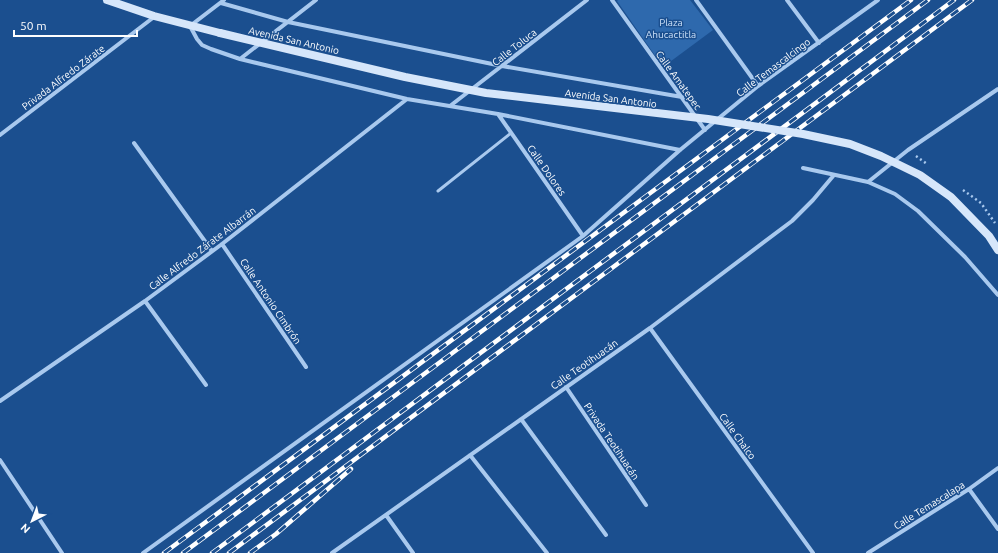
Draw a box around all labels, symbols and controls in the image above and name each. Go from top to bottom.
scale bar [14,12,137,38]
park label: Plaza Ahucactitla [646,17,696,40]
text: 50 m [20,19,47,32]
street label: Avenida San Antonio [248,25,340,56]
street label: Calle Toluca [490,27,539,68]
street label: Calle Temascalcingo [734,36,813,99]
street label: Privada Alfredo Zárate [20,43,107,112]
street label: Calle Amatepec [654,49,704,112]
street label: Avenida San Antonio [564,87,658,110]
street label: Calle Dolores [525,143,568,198]
street label: Calle Alfredo Zárate Albarrán [147,205,258,292]
street label: Calle Antonio Cimbrón [238,256,303,346]
street label: Calle Teotihuacán [549,337,620,392]
street label: Privada Teotihuacán [582,401,641,482]
street label: Calle Chalco [717,411,758,462]
street label: Calle Temascalapa [892,479,967,532]
north arrow [12,501,52,541]
text: N [18,521,32,536]

